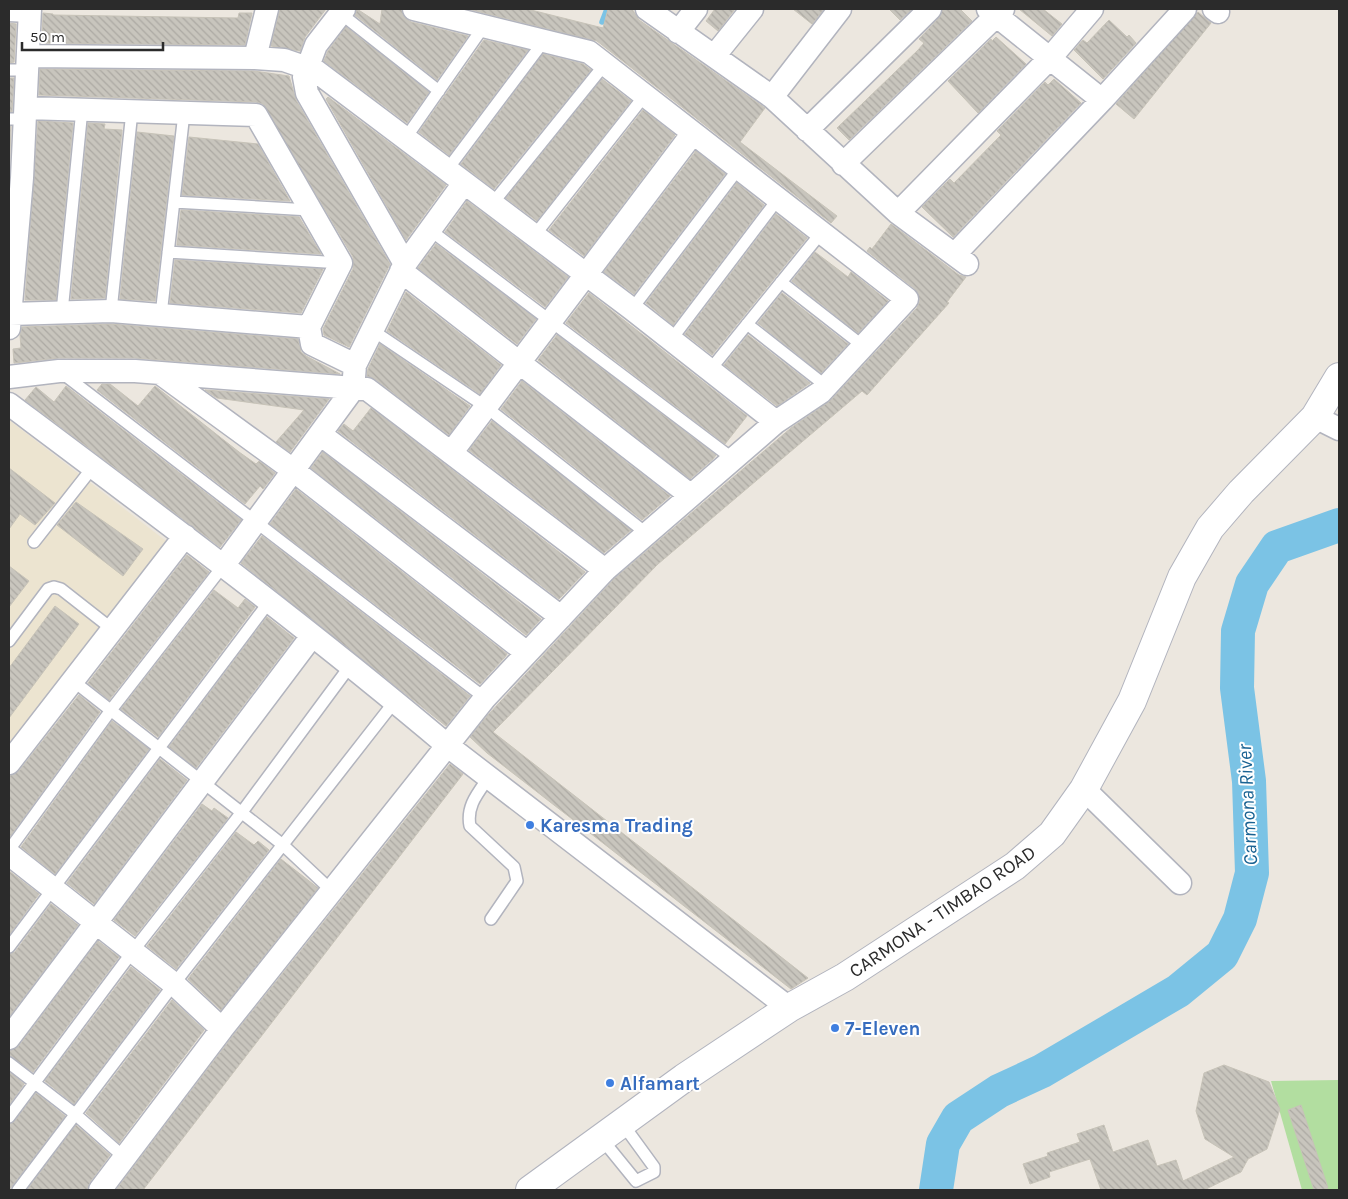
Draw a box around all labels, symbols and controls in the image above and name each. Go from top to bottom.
scale bar [22,20,164,52]
text: 50 m [30,28,65,46]
water label: Carmona River [1233,743,1262,866]
place label: Karesma Trading [540,815,693,837]
marker: Karesma Trading [524,819,536,831]
street label: CARMONA - TIMBAO ROAD [845,841,1040,982]
place label: 7-Eleven [845,1018,920,1040]
marker: 7-Eleven [829,1022,841,1034]
place label: Alfamart [620,1073,700,1095]
marker: Alfamart [604,1077,616,1089]

